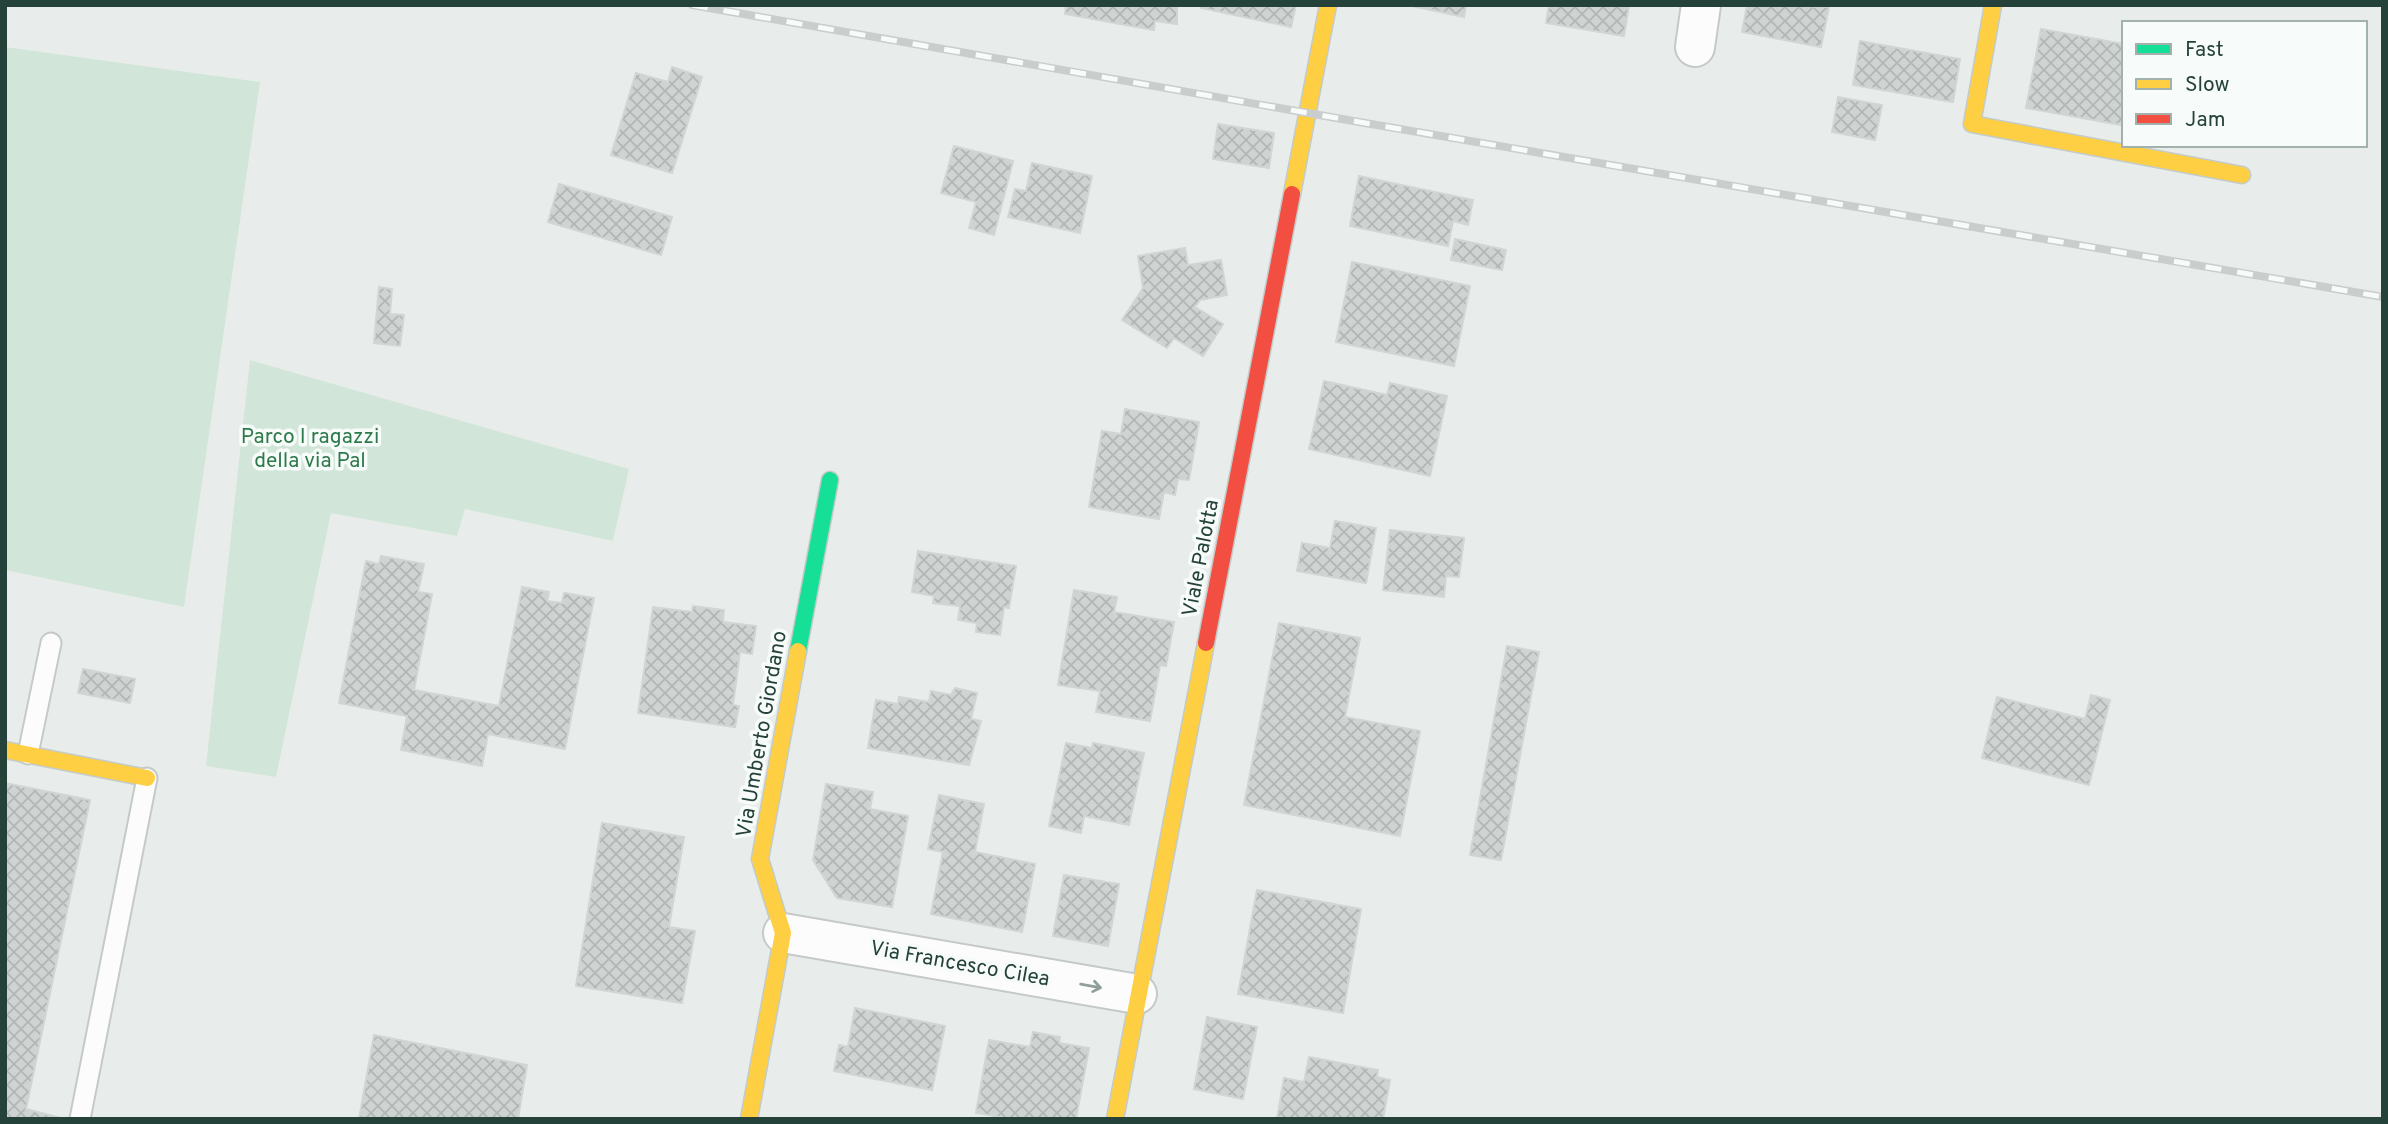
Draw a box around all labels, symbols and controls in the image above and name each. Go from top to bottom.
legend [2122,21,2367,147]
text: Fast [2185,37,2224,64]
text: Slow [2185,72,2230,99]
text: Jam [2185,107,2226,134]
park label: Parco I ragazzi della via Pal [241,424,379,475]
street label: Viale Palotta [1177,497,1226,619]
street label: Via Umberto Giordano [731,629,794,840]
street label: Via Francesco Cilea [868,935,1052,994]
one-way arrow [1079,980,1102,993]

